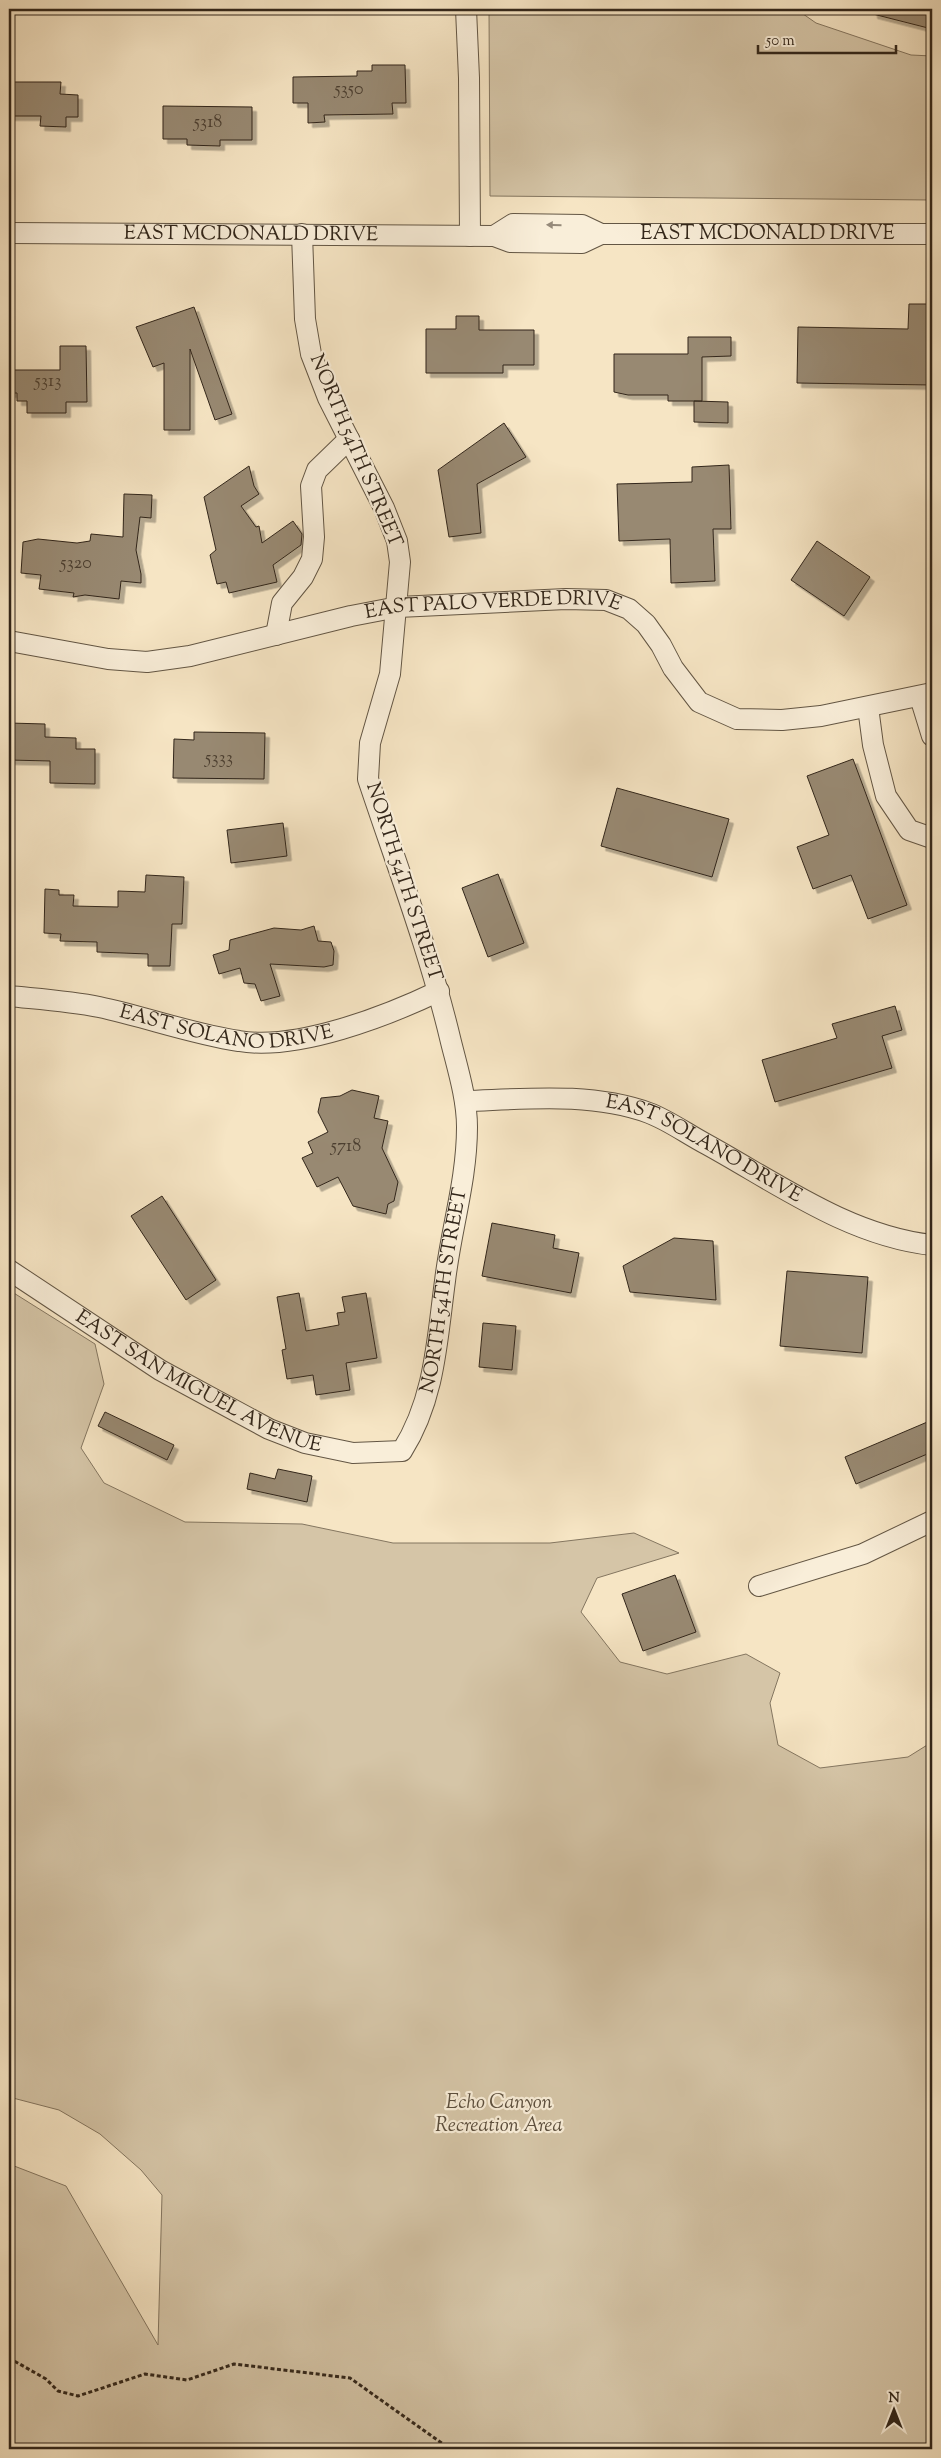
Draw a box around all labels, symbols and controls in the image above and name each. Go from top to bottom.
scale bar [758,22,896,54]
text: 50 m [765,31,795,52]
house number: 5350 [333,77,364,103]
house number: 5318 [193,110,222,136]
street label: EAST MCDONALD DRIVE [124,219,378,250]
street label: EAST MCDONALD DRIVE [640,220,895,249]
one-way arrow [546,221,562,229]
street label: NORTH 54TH STREET [301,350,409,552]
house number: 5313 [34,369,61,395]
house number: 5320 [59,551,92,577]
street label: EAST PALO VERDE DRIVE [362,584,626,628]
house number: 5333 [204,746,233,772]
street label: NORTH 54TH STREET [357,779,449,985]
street label: EAST SOLANO DRIVE [116,998,337,1057]
street label: EAST SOLANO DRIVE [603,1088,807,1211]
house number: 5718 [330,1134,361,1160]
street label: NORTH 54TH STREET [413,1186,475,1397]
street label: EAST SAN MIGUEL AVENUE [69,1303,324,1461]
park label: Echo Canyon Recreation Area [435,2089,563,2141]
north arrow [868,2386,918,2436]
text: N [888,2389,900,2409]

